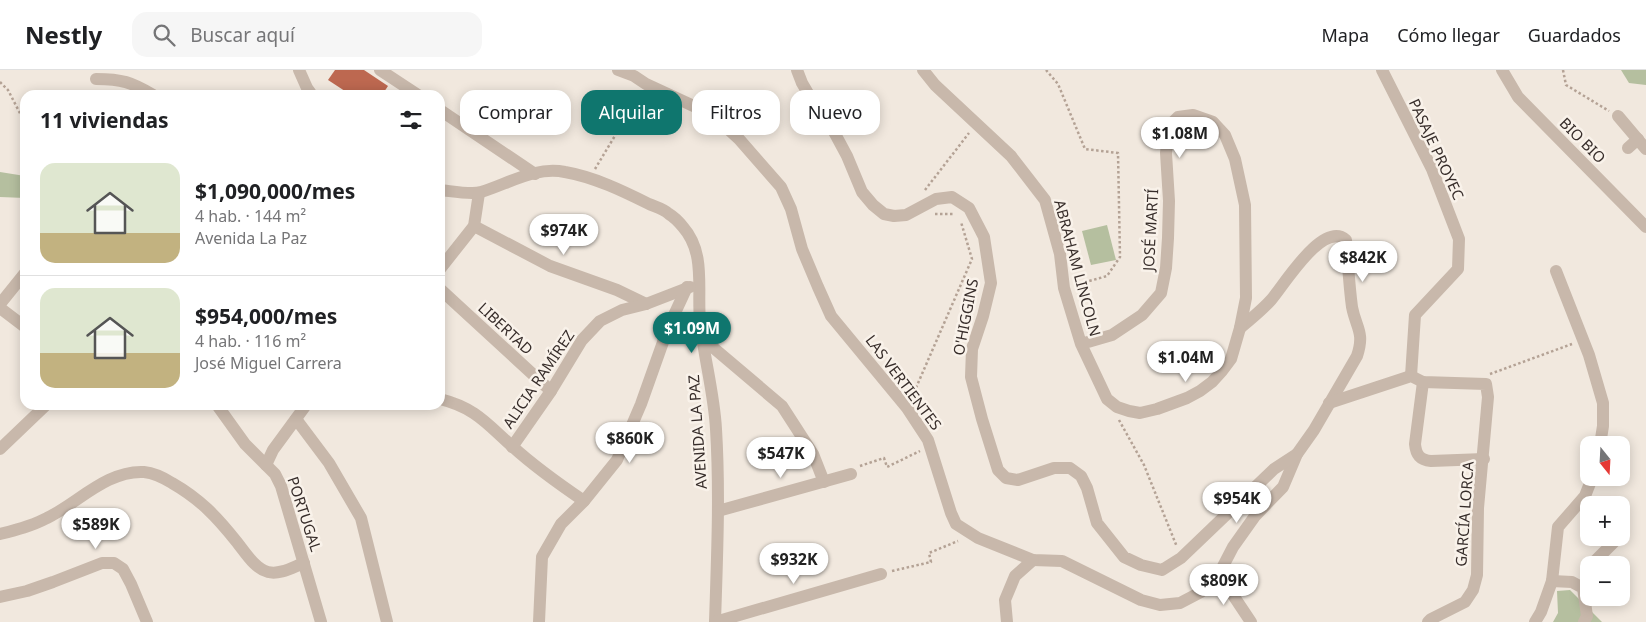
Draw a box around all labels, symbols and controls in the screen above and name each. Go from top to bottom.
search box [132,12,482,57]
text: Nestly [25,18,102,51]
icon: search [150,21,178,49]
text: Buscar aquí [190,22,295,48]
text: Mapa [1322,23,1369,47]
text: Cómo llegar [1397,23,1500,47]
text: Guardados [1528,23,1621,47]
chip: Comprar [460,90,571,135]
chip: Alquilar [581,90,682,135]
chip: Filtros [692,90,780,135]
chip: Nuevo [790,90,880,135]
street label: PASAJE PROYEC [1405,95,1469,203]
text: 11 viviendas [40,106,169,134]
icon: filters [397,106,425,134]
street label: BIO BIO [1556,113,1610,167]
pin: $1.08M [1139,116,1221,159]
text: $1.08M [1152,122,1208,144]
text: $1,090,000/mes [195,177,355,205]
icon: home [80,183,140,243]
street label: JOSÉ MARTÍ [1138,188,1162,274]
street label: ABRAHAM LINCOLN [1050,197,1106,339]
text: 4 hab. · 144 m² [195,205,306,227]
pin: $974K [529,214,599,256]
text: $974K [540,219,588,241]
text: Avenida La Paz [195,227,307,249]
pin: $842K [1328,240,1398,283]
text: $842K [1339,246,1387,268]
street label: O'HIGGINS [948,277,982,357]
street label: LIBERTAD [474,297,538,359]
text: $954,000/mes [195,302,337,330]
icon: home [80,308,140,368]
pin: $1.09M [651,312,733,354]
text: $1.09M [664,317,720,339]
street label: ALICIA RAMÍREZ [498,326,578,432]
text: 4 hab. · 116 m² [195,330,306,352]
street label: LAS VERTIENTES [862,330,946,434]
pin: $1.04M [1145,340,1227,383]
text: $1.04M [1158,346,1214,368]
text: José Miguel Carrera [195,352,342,374]
street label: AVENIDA LA PAZ [683,374,711,490]
pin: $860K [595,422,665,464]
text: $860K [606,427,654,449]
pin: $547K [746,436,816,479]
north arrow [1580,436,1630,486]
map controls [1580,436,1630,606]
text: $547K [757,442,805,464]
street label: GARCÍA LORCA [1450,460,1478,567]
street label: PORTUGAL [283,474,327,554]
pin: $954K [1202,482,1272,524]
text: $954K [1213,487,1261,509]
button: + [1580,496,1630,546]
pin: $589K [61,508,131,550]
text: $589K [72,513,120,535]
pin: $932K [759,542,829,585]
text: $932K [770,548,818,570]
button: − [1580,556,1630,606]
pin: $809K [1189,564,1259,606]
text: $809K [1200,569,1248,591]

